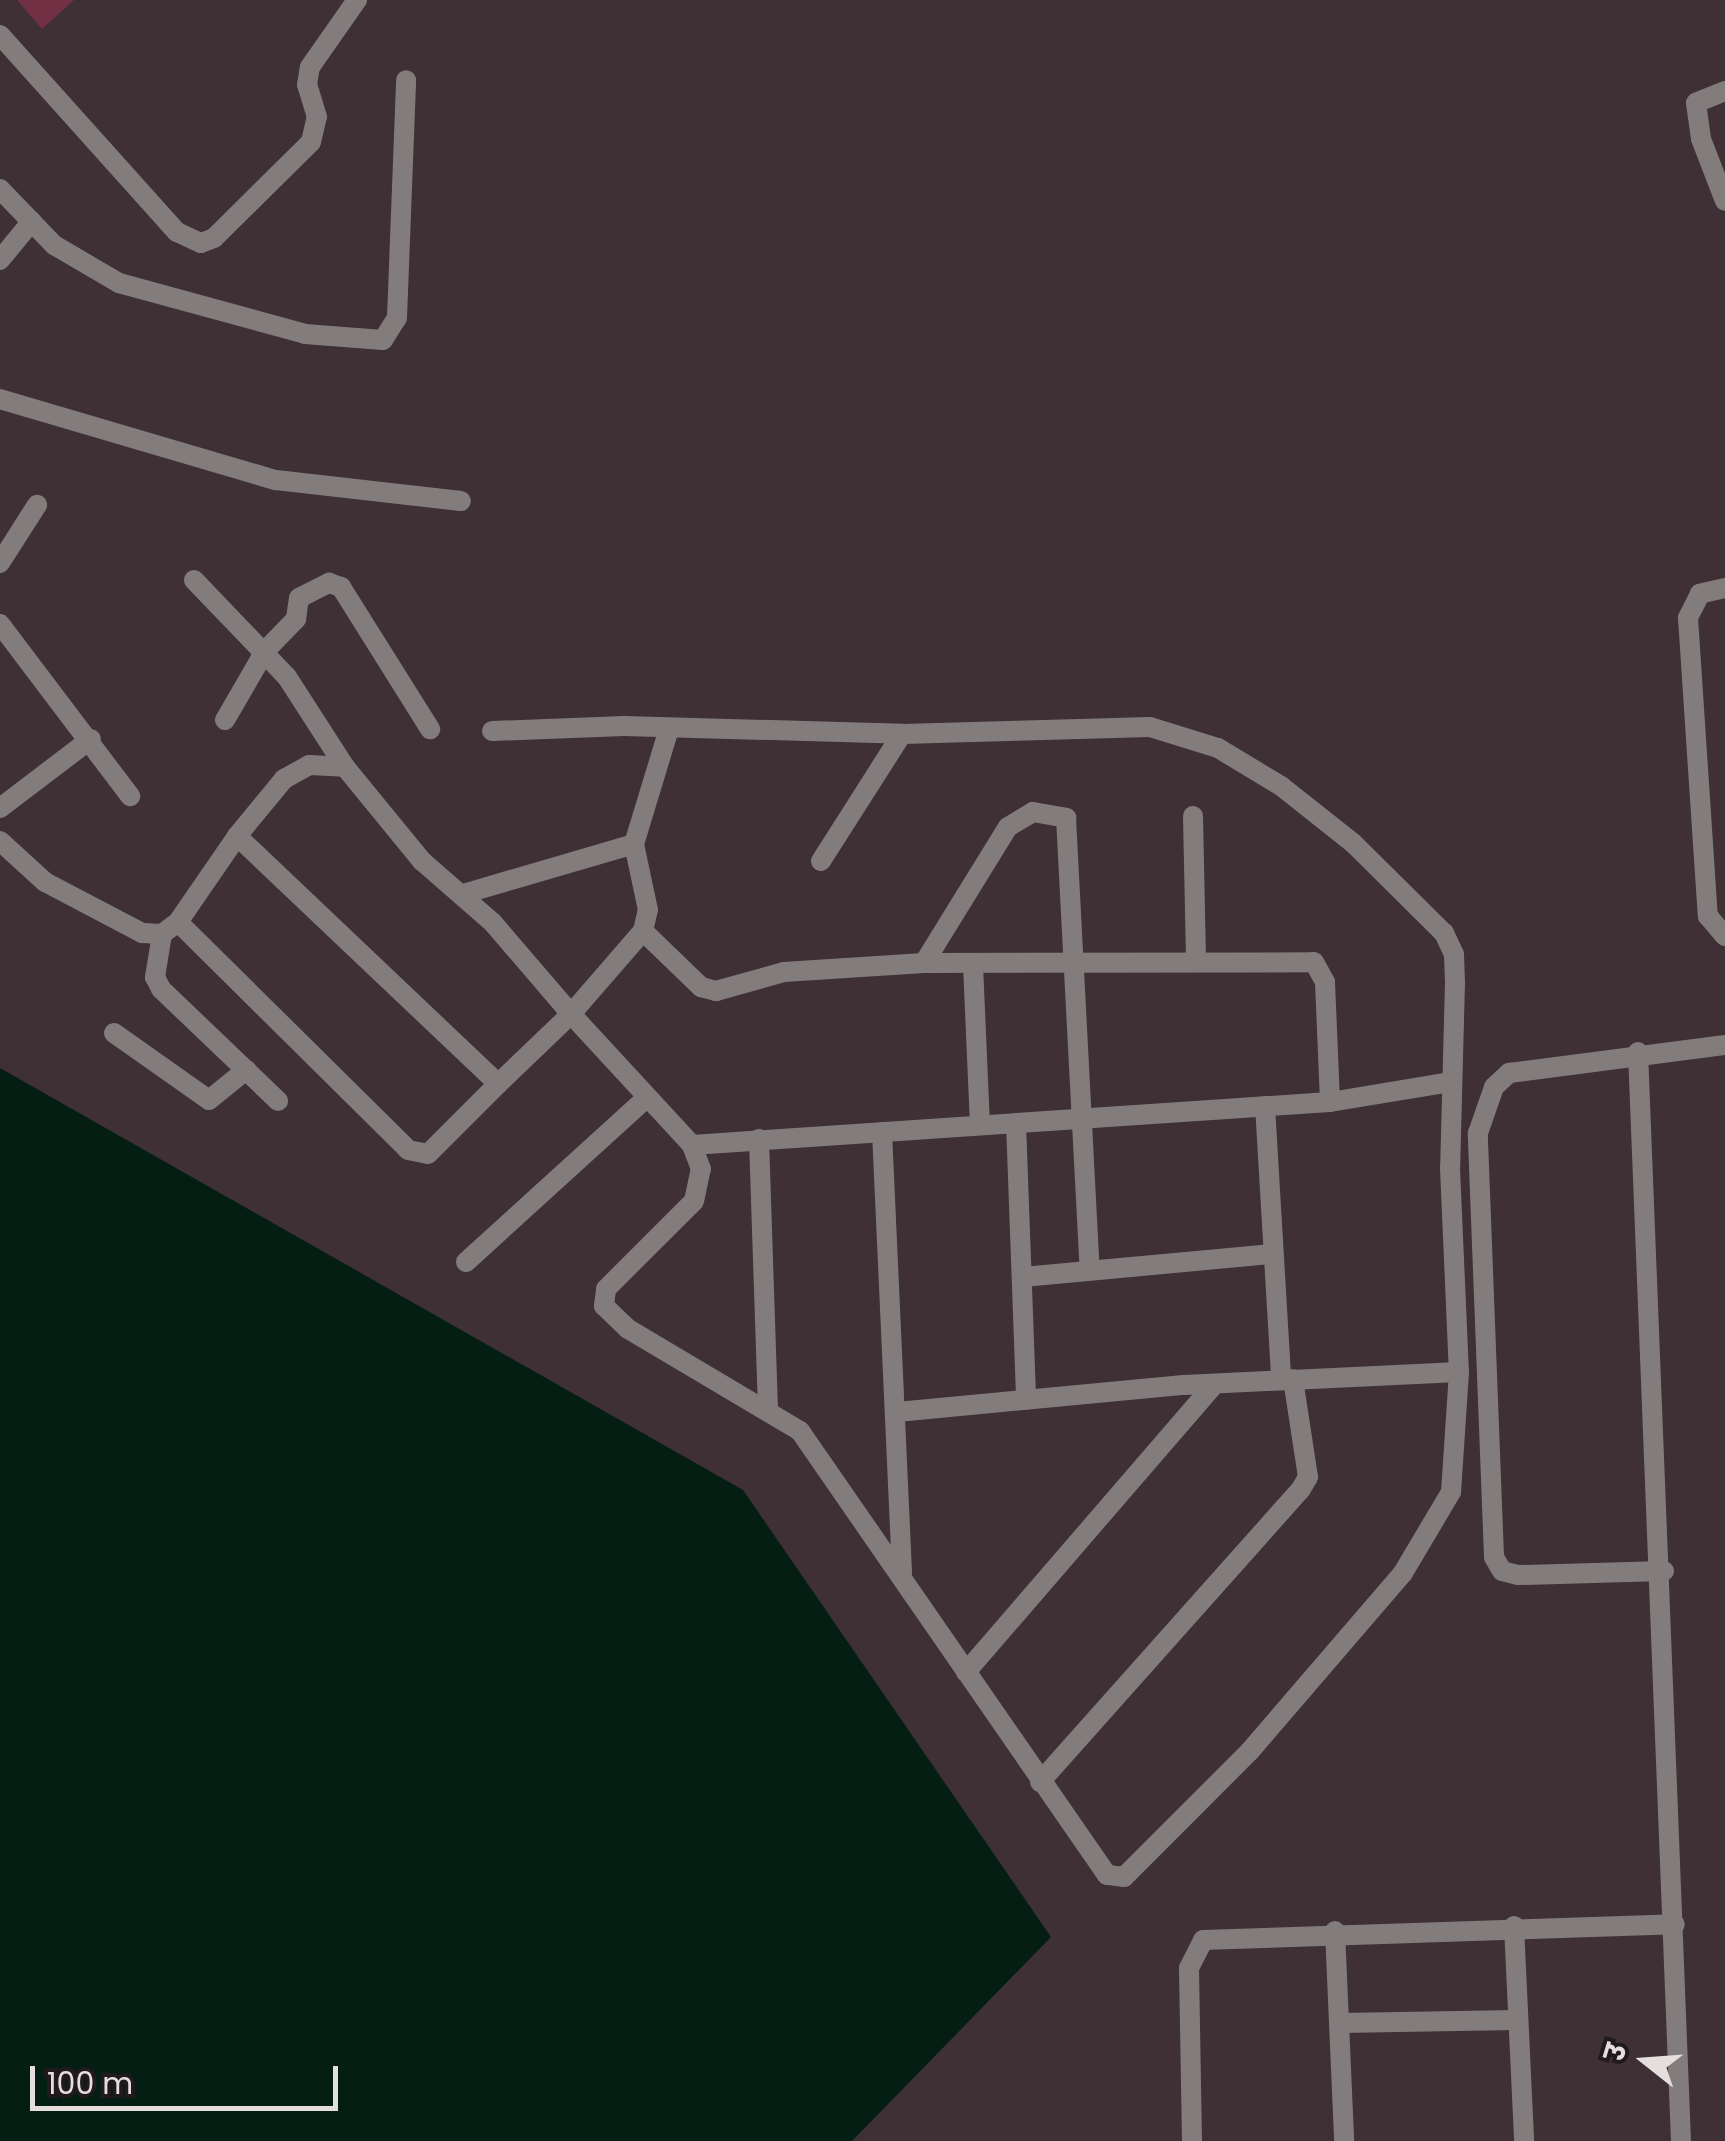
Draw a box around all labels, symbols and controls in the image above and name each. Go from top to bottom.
north arrow [1595,2011,1695,2111]
text: उ [1595,2039,1637,2065]
scale bar [35,2046,342,2108]
text: 100 m [47,2062,133,2105]

